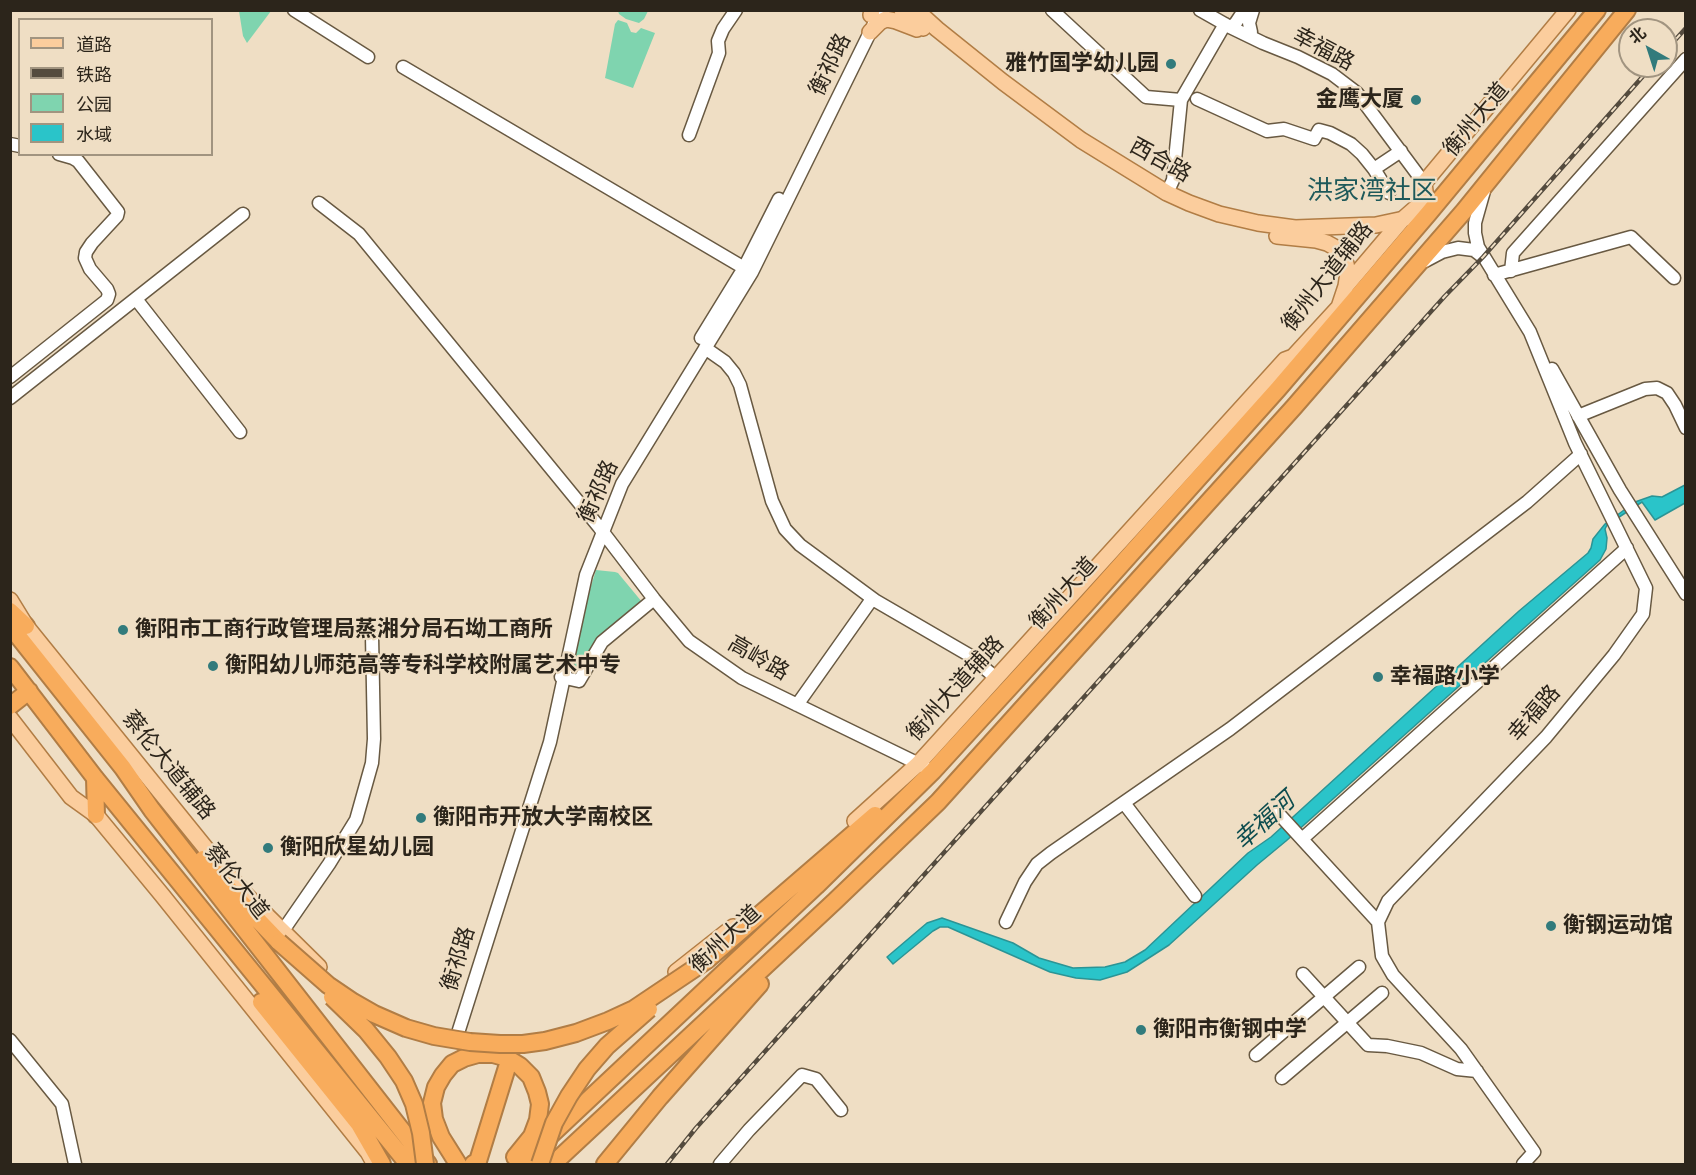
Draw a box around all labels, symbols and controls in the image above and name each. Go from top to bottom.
legend [18,18,213,156]
north arrow [1618,18,1678,78]
street label: 幸福路 [1288,23,1358,77]
text: 北 [1625,23,1650,48]
street label: 衡祁路 [805,30,857,100]
text: 道路 [76,34,112,56]
place label: 雅竹国学幼儿园 [1005,51,1159,77]
marker: 雅竹国学幼儿园 [1164,57,1178,71]
text: 铁路 [76,64,112,86]
street label: 衡州大道 [1439,78,1515,162]
place label: 金鹰大厦 [1316,87,1404,113]
marker: 金鹰大厦 [1409,93,1423,107]
text: 公园 [76,94,112,116]
text: 水域 [76,124,112,146]
street label: 西合路 [1125,133,1195,189]
district label: 洪家湾社区 [1307,176,1437,208]
street label: 衡州大道辅路 [1277,217,1379,337]
street label: 衡祁路 [574,456,624,528]
street label: 衡州大道 [1025,552,1103,636]
place label: 衡阳市工商行政管理局蒸湘分局石坳工商所 [135,617,553,643]
marker: 衡阳市工商行政管理局蒸湘分局石坳工商所 [116,623,130,637]
street label: 高岭路 [723,631,793,687]
street label: 衡州大道辅路 [902,631,1010,747]
place label: 衡阳幼儿师范高等专科学校附属艺术中专 [225,653,621,679]
marker: 衡阳幼儿师范高等专科学校附属艺术中专 [206,659,220,673]
place label: 幸福路小学 [1390,664,1500,690]
marker: 幸福路小学 [1371,670,1385,684]
street label: 幸福路 [1503,680,1567,748]
street label: 蔡伦大道辅路 [116,706,220,826]
water label: 幸福河 [1229,787,1301,857]
place label: 衡阳市开放大学南校区 [433,805,653,831]
marker: 衡阳市开放大学南校区 [414,811,428,825]
place label: 衡阳欣星幼儿园 [280,835,434,861]
street label: 蔡伦大道 [199,839,273,925]
marker: 衡阳欣星幼儿园 [261,841,275,855]
street label: 衡州大道 [685,900,767,980]
place label: 衡钢运动馆 [1563,913,1673,939]
marker: 衡钢运动馆 [1544,919,1558,933]
street label: 衡祁路 [437,924,481,994]
place label: 衡阳市衡钢中学 [1153,1017,1307,1043]
marker: 衡阳市衡钢中学 [1134,1023,1148,1037]

